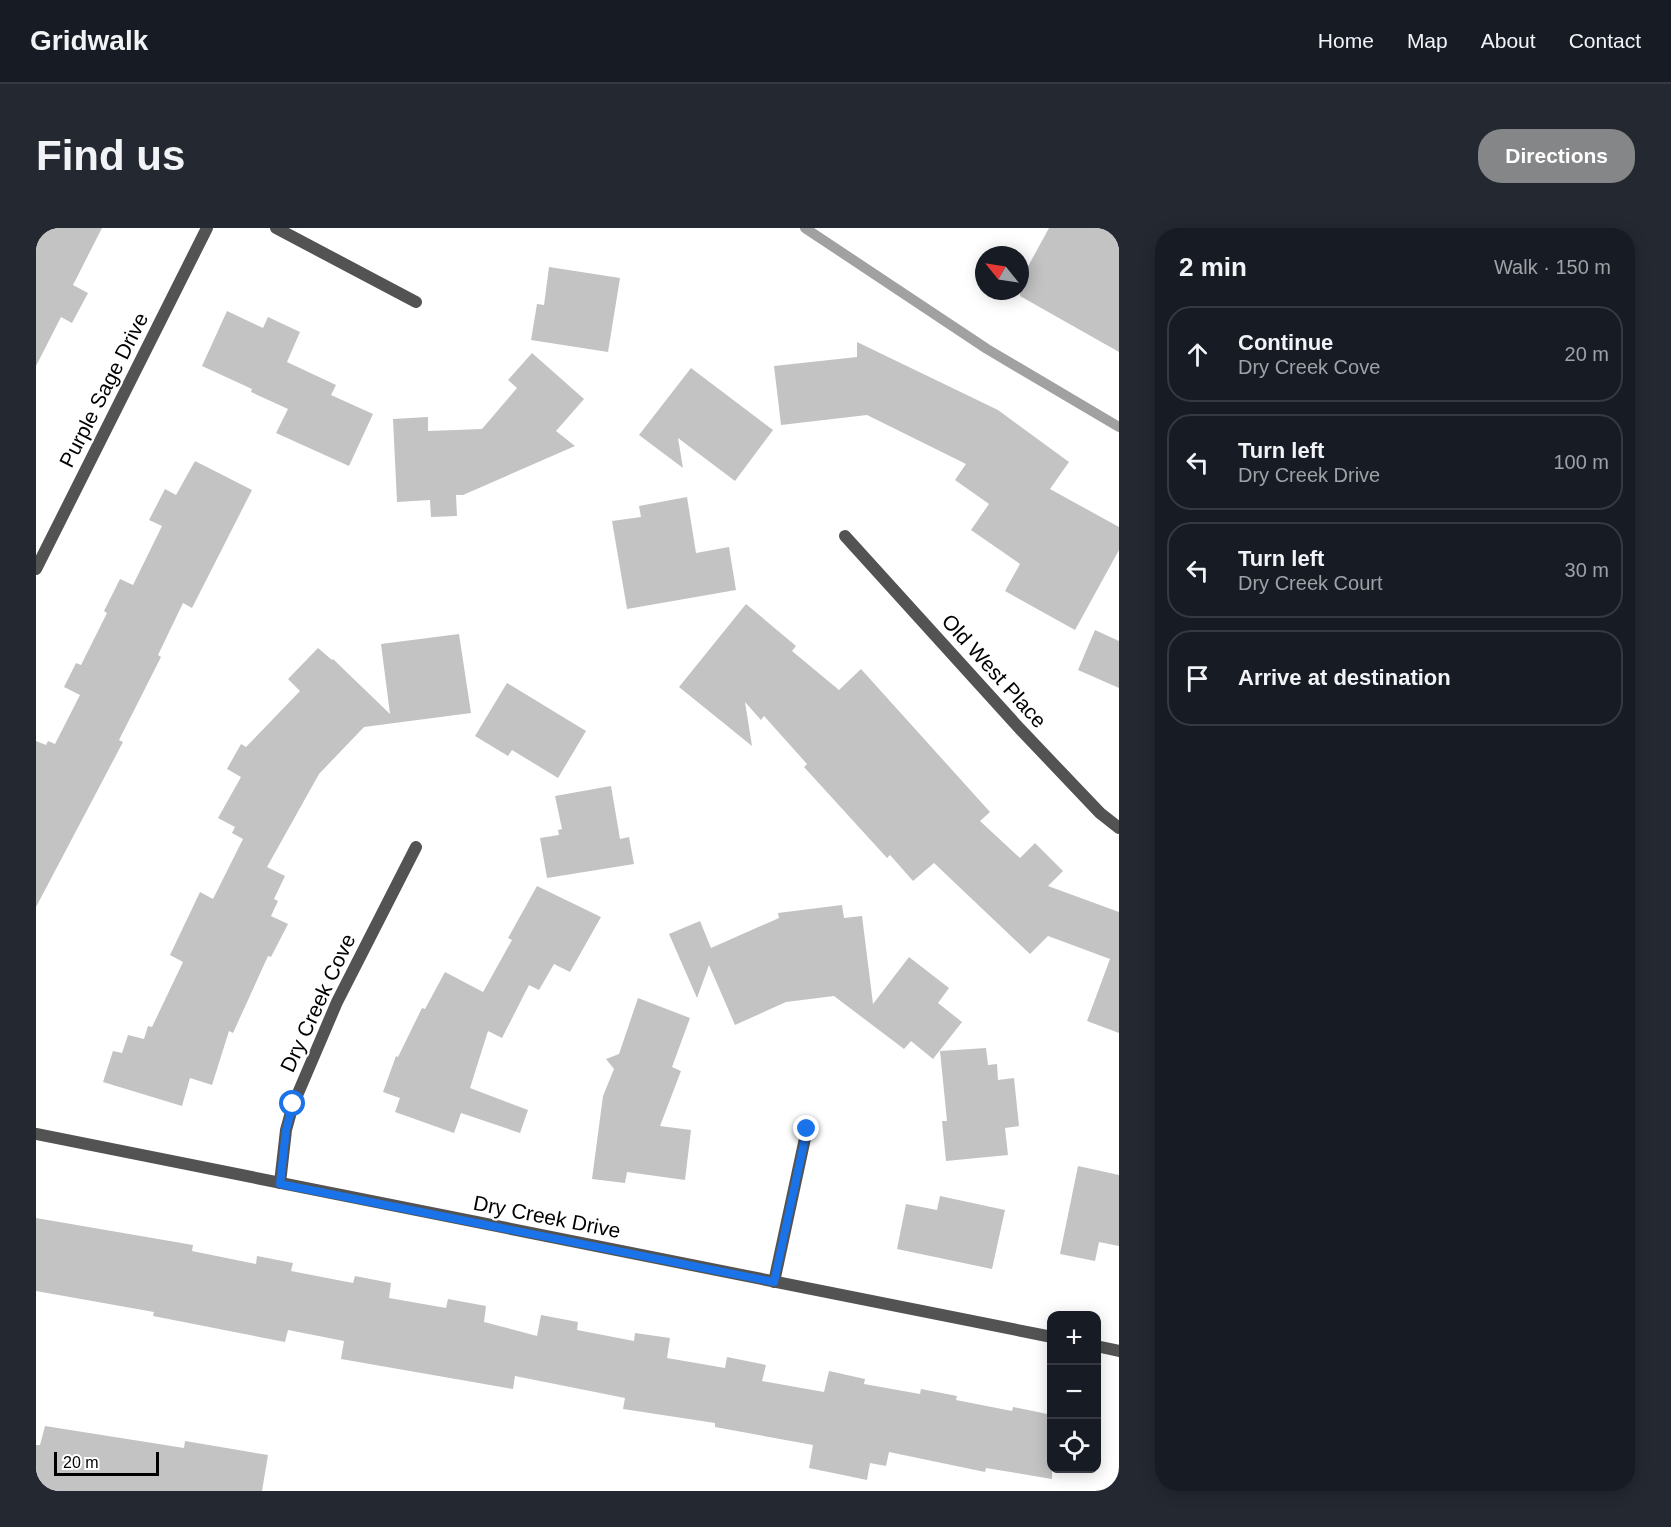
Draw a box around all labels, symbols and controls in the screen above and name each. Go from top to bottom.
text: Gridwalk [30,25,148,56]
text: Home [1318,29,1374,52]
text: Map [1407,29,1448,52]
text: About [1481,29,1536,52]
text: Contact [1569,29,1641,52]
button: Directions [1478,129,1635,183]
text: Find us [36,132,185,179]
north arrow [975,246,1029,300]
text: 2 min [1179,252,1247,282]
text: Walk · 150 m [1494,256,1611,278]
street label: Purple Sage Drive [55,309,152,471]
text: Continue [1238,330,1333,355]
icon: ahead [1181,338,1214,371]
text: 20 m [1565,343,1609,365]
text: Dry Creek Cove [1238,356,1380,378]
text: Turn left [1238,438,1324,463]
icon: left [1181,446,1214,479]
text: 100 m [1553,451,1609,473]
text: Dry Creek Drive [1238,464,1380,486]
text: Turn left [1238,546,1324,571]
icon: left [1181,554,1214,587]
text: 30 m [1565,559,1609,581]
text: Dry Creek Court [1238,572,1382,594]
street label: Old West Place [938,609,1051,732]
icon: arrive [1181,662,1214,695]
text: Arrive at destination [1238,665,1451,690]
street label: Dry Creek Cove [276,930,360,1075]
route start [279,1090,305,1116]
route end [793,1115,819,1141]
street label: Dry Creek Drive [472,1191,623,1242]
map controls [1047,1311,1101,1473]
button: + [1047,1311,1101,1365]
button: − [1047,1365,1101,1419]
button: locate [1047,1419,1101,1473]
scale bar [54,1449,159,1476]
text: 20 m [63,1454,99,1471]

